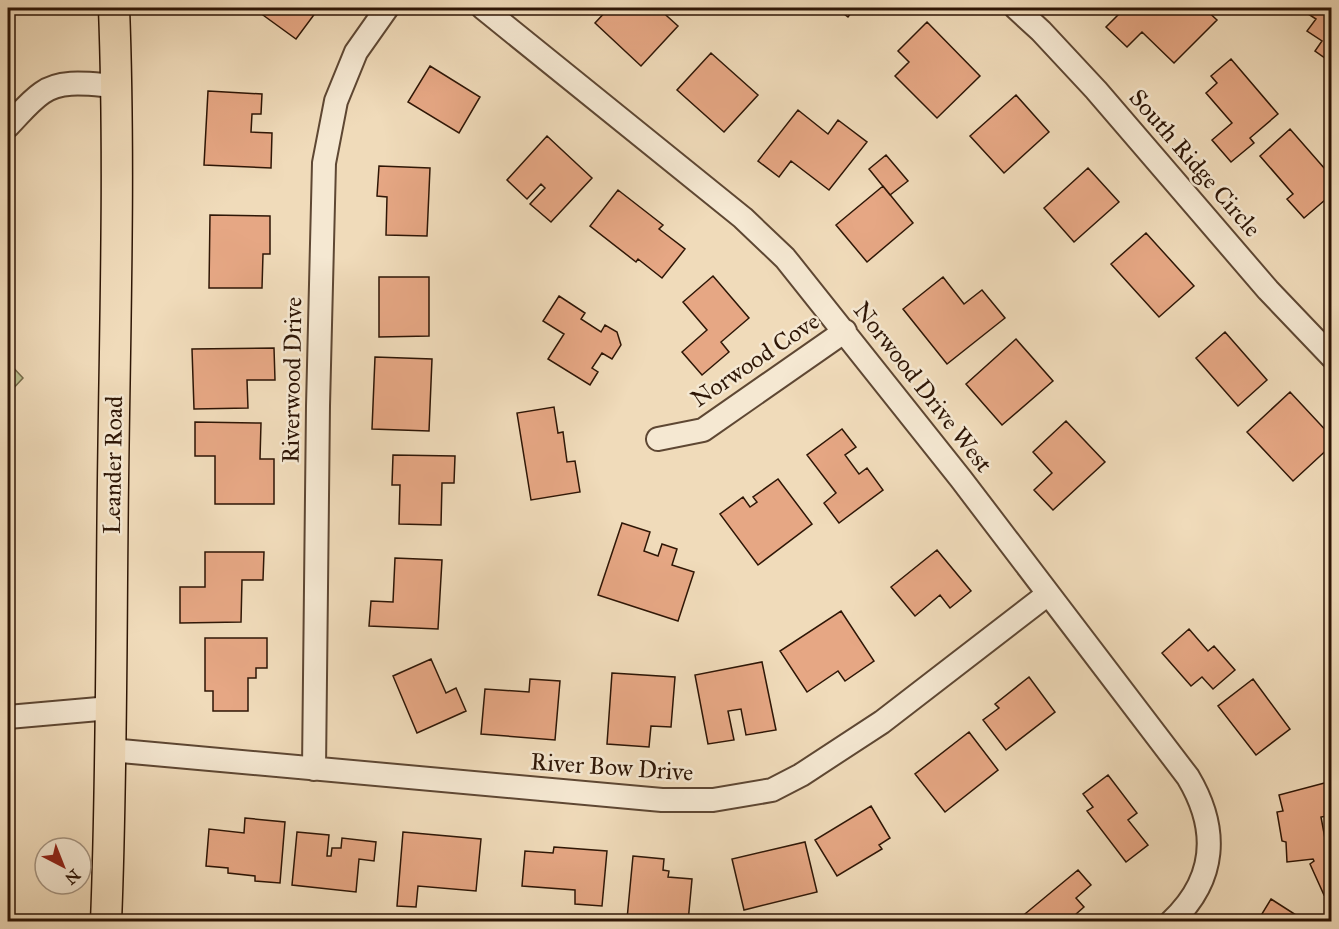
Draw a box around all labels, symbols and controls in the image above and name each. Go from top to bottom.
street label: South Ridge Circle [1123,83,1267,243]
street label: Norwood Drive West [847,296,999,479]
street label: Riverwood Drive [276,297,308,463]
street label: Norwood Cove [685,306,825,414]
street label: Leander Road [97,396,129,534]
street label: River Bow Drive [530,746,694,788]
north arrow [33,836,93,896]
text: N [61,865,84,889]

